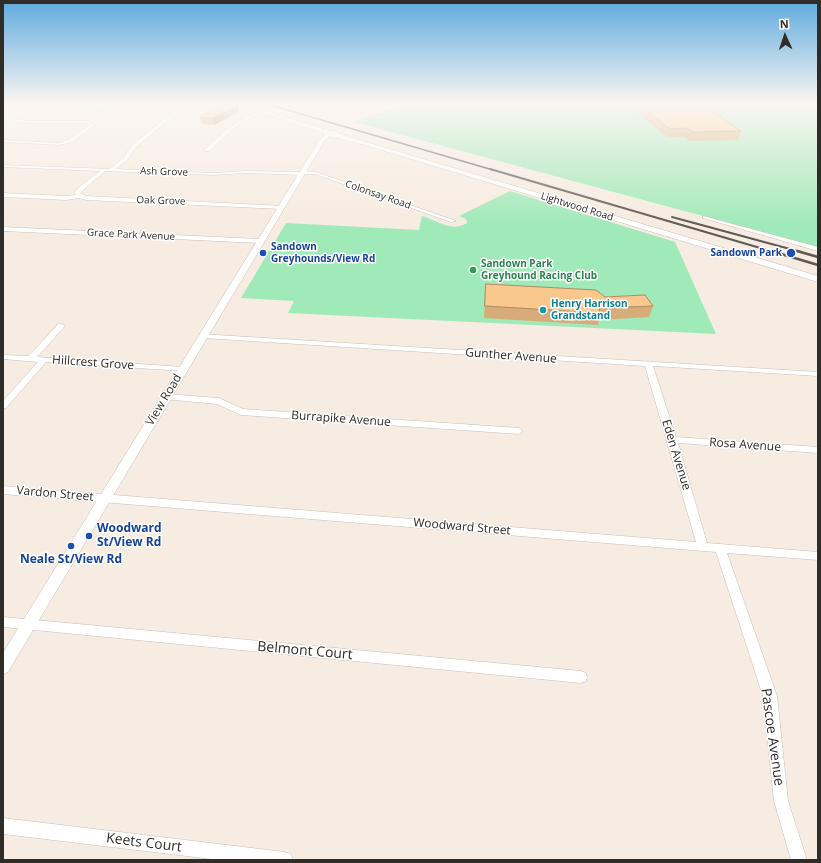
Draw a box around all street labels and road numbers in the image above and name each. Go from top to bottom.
street label: Ash Grove [140,165,188,179]
street label: Colonsay Road [344,178,412,212]
street label: Lightwood Road [539,190,615,224]
street label: Oak Grove [136,194,186,208]
street label: Grace Park Avenue [87,227,175,243]
street label: Gunther Avenue [465,346,557,366]
street label: Hillcrest Grove [52,353,134,373]
street label: View Road [143,371,185,429]
street label: Burrapike Avenue [291,408,391,430]
street label: Eden Avenue [658,418,694,492]
street label: Rosa Avenue [709,435,781,455]
street label: Vardon Street [16,483,94,505]
street label: Woodward Street [413,516,511,538]
street label: Belmont Court [257,638,353,664]
street label: Pascoe Avenue [757,687,787,787]
street label: Keets Court [105,830,183,856]

